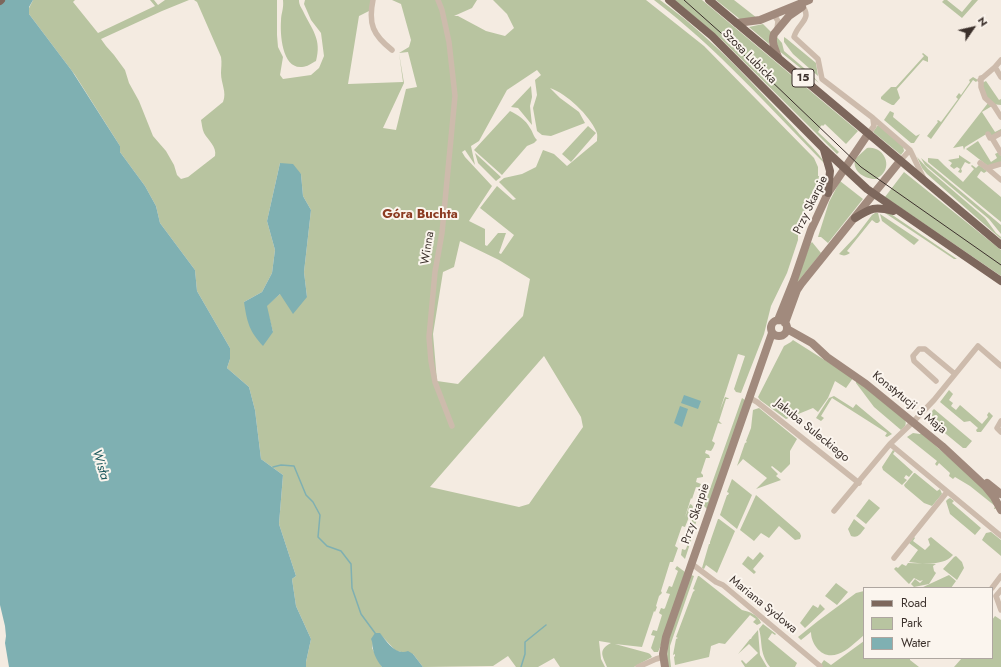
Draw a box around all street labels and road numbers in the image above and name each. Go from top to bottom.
street label: Szosa Lubicka [719,27,779,87]
road number: 15 [792,69,814,87]
street label: Przy Skarpie [791,173,831,237]
street label: Winna [418,230,438,266]
street label: Konstytucji 3 Maja [869,369,949,437]
street label: Jakuba Suleckiego [772,397,852,465]
street label: Przy Skarpie [679,482,713,546]
street label: Mariana Sydowa [726,573,800,637]

